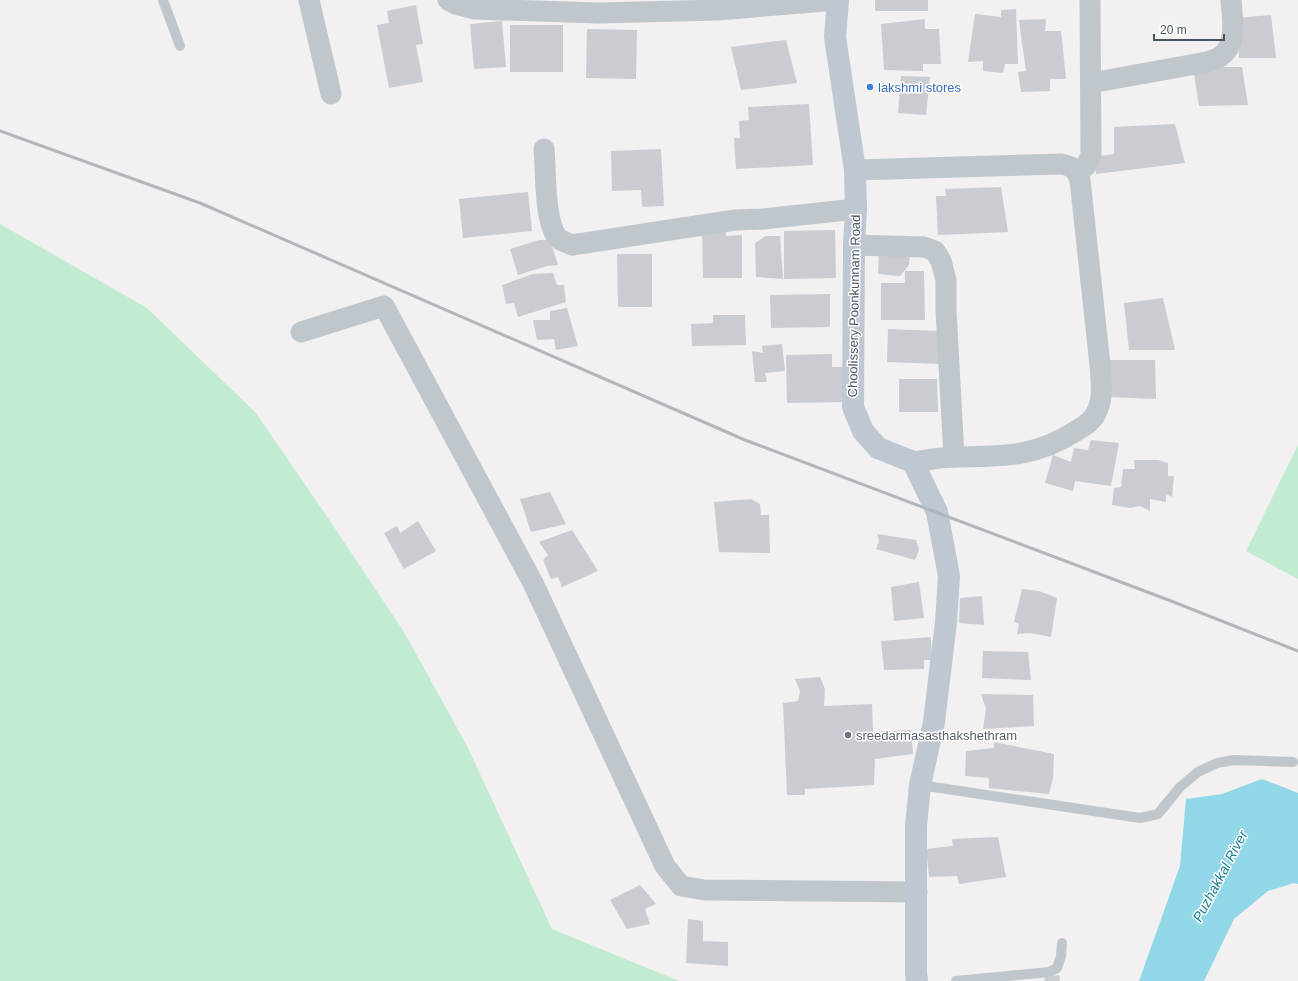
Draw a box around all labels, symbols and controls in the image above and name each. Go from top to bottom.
scale bar [1154,16,1224,42]
text: 20 m [1160,23,1187,37]
place label: lakshmi stores [878,80,962,95]
marker: lakshmi stores [865,82,875,92]
street label: Choolissery Poonkunnam Road [845,214,863,398]
place label: sreedarmasasthakshethram [856,728,1017,743]
marker: sreedarmasasthakshethram [843,730,853,740]
water label: Puzhakkal River [1189,826,1251,924]

